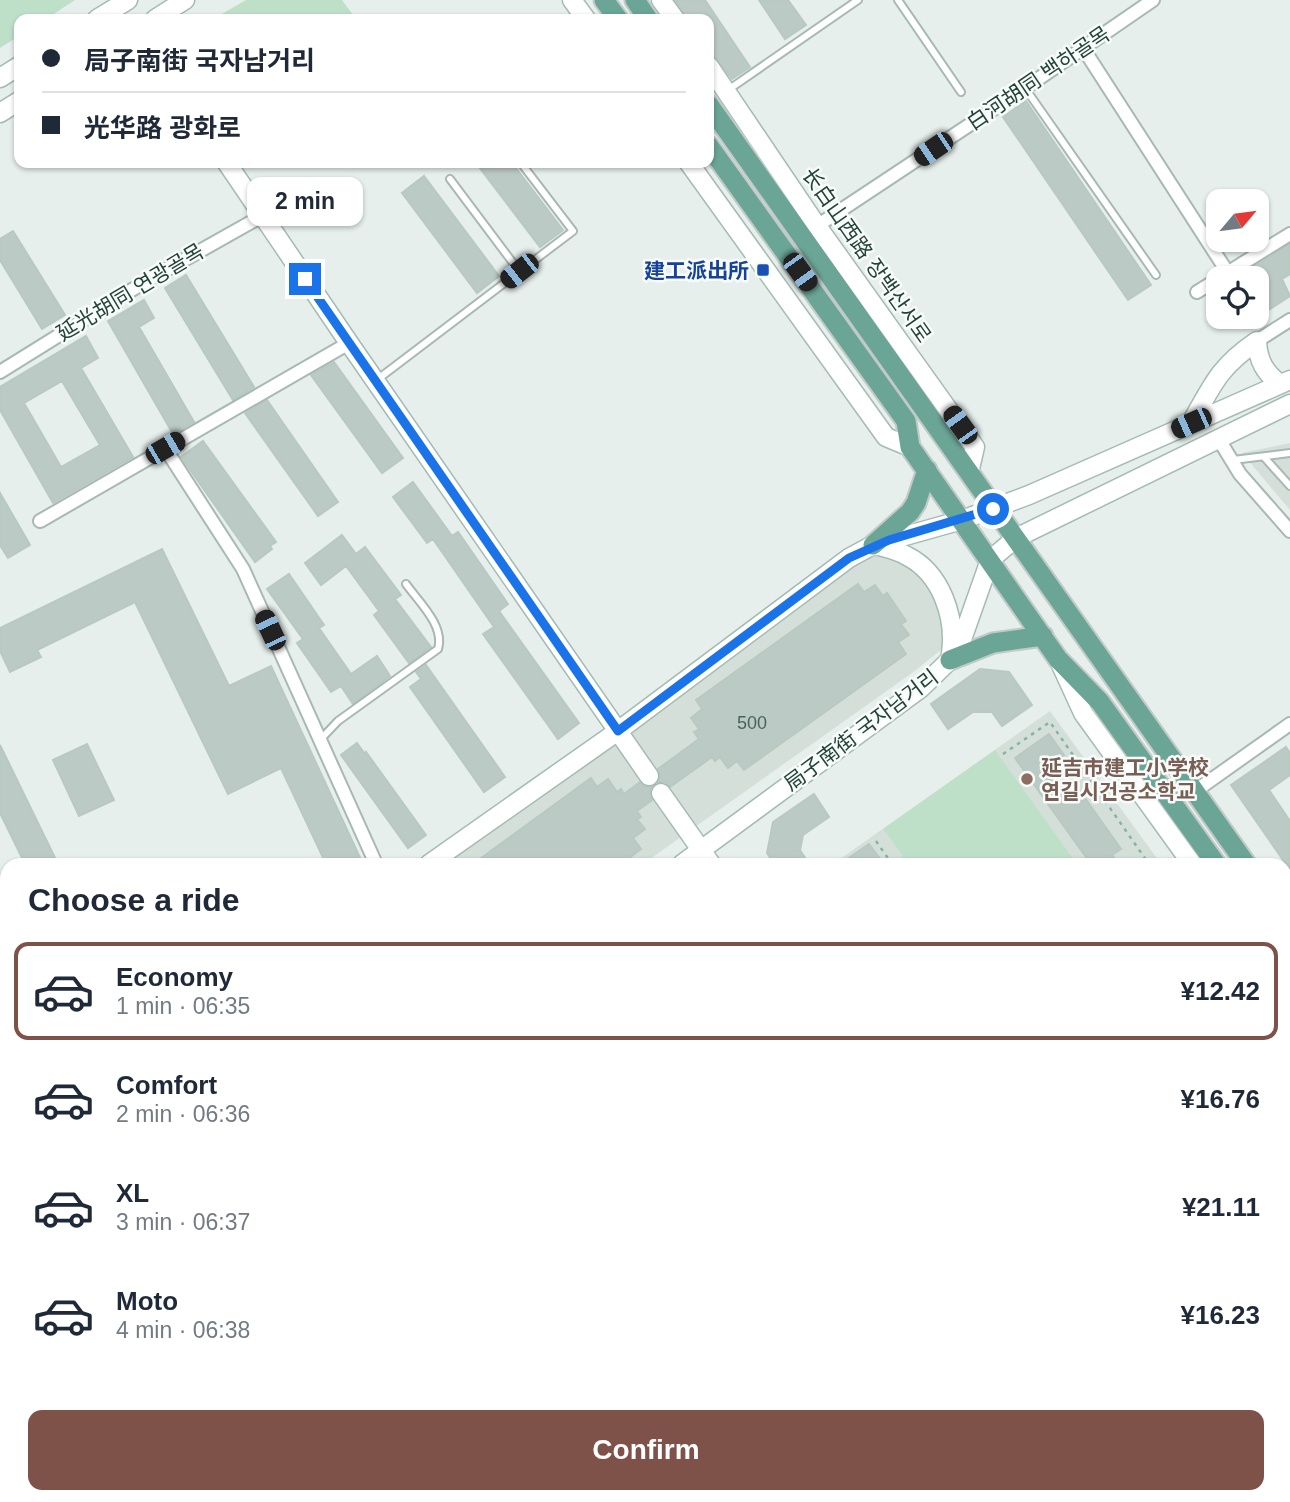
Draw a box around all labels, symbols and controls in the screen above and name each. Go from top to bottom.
street label: 白河胡同 백하골목 [962,22,1114,134]
text: 局子南街 국자남거리 [84,46,315,76]
text: 光华路 광화로 [84,113,241,143]
car [910,129,957,169]
street label: 长白山西路 장백산서로 [798,163,936,347]
callout: 2 min [247,177,363,226]
text: 2 min [275,188,335,214]
north arrow [1206,189,1269,252]
map controls [1206,189,1269,329]
street label: 延光胡同 연광골목 [52,239,208,345]
car [780,249,821,295]
car [496,250,543,292]
place label: 建工派出所 [644,259,749,282]
marker: 建工派出所 [755,262,771,278]
route end [289,263,321,295]
button: locate [1206,266,1269,329]
car [940,402,981,448]
car [1168,405,1215,441]
car [142,428,189,468]
route start [977,493,1009,525]
car [252,607,289,653]
street label: 局子南街 국자남거리 [780,665,942,795]
house number: 500 [737,713,767,733]
place label: 延吉市建工小学校 연길시건공소학교 [1041,756,1209,803]
marker: 延吉市建工小学校 연길시건공소학교 [1019,771,1035,787]
text: Choose a ride [28,882,240,918]
icon: car [32,960,95,1023]
text: Economy [116,962,233,992]
text: ¥12.42 [1180,976,1260,1006]
text: 1 min · 06:35 [116,993,250,1019]
icon: car [32,1068,95,1131]
text: Comfort [116,1070,217,1100]
text: ¥16.76 [1180,1084,1260,1114]
text: 2 min · 06:36 [116,1101,250,1127]
icon: car [32,1176,95,1239]
text: XL [116,1178,149,1208]
text: ¥21.11 [1182,1192,1260,1222]
text: 3 min · 06:37 [116,1209,250,1235]
icon: car [32,1284,95,1347]
text: Moto [116,1286,178,1316]
text: ¥16.23 [1180,1300,1260,1330]
text: 4 min · 06:38 [116,1317,250,1343]
button: Confirm [28,1410,1264,1490]

